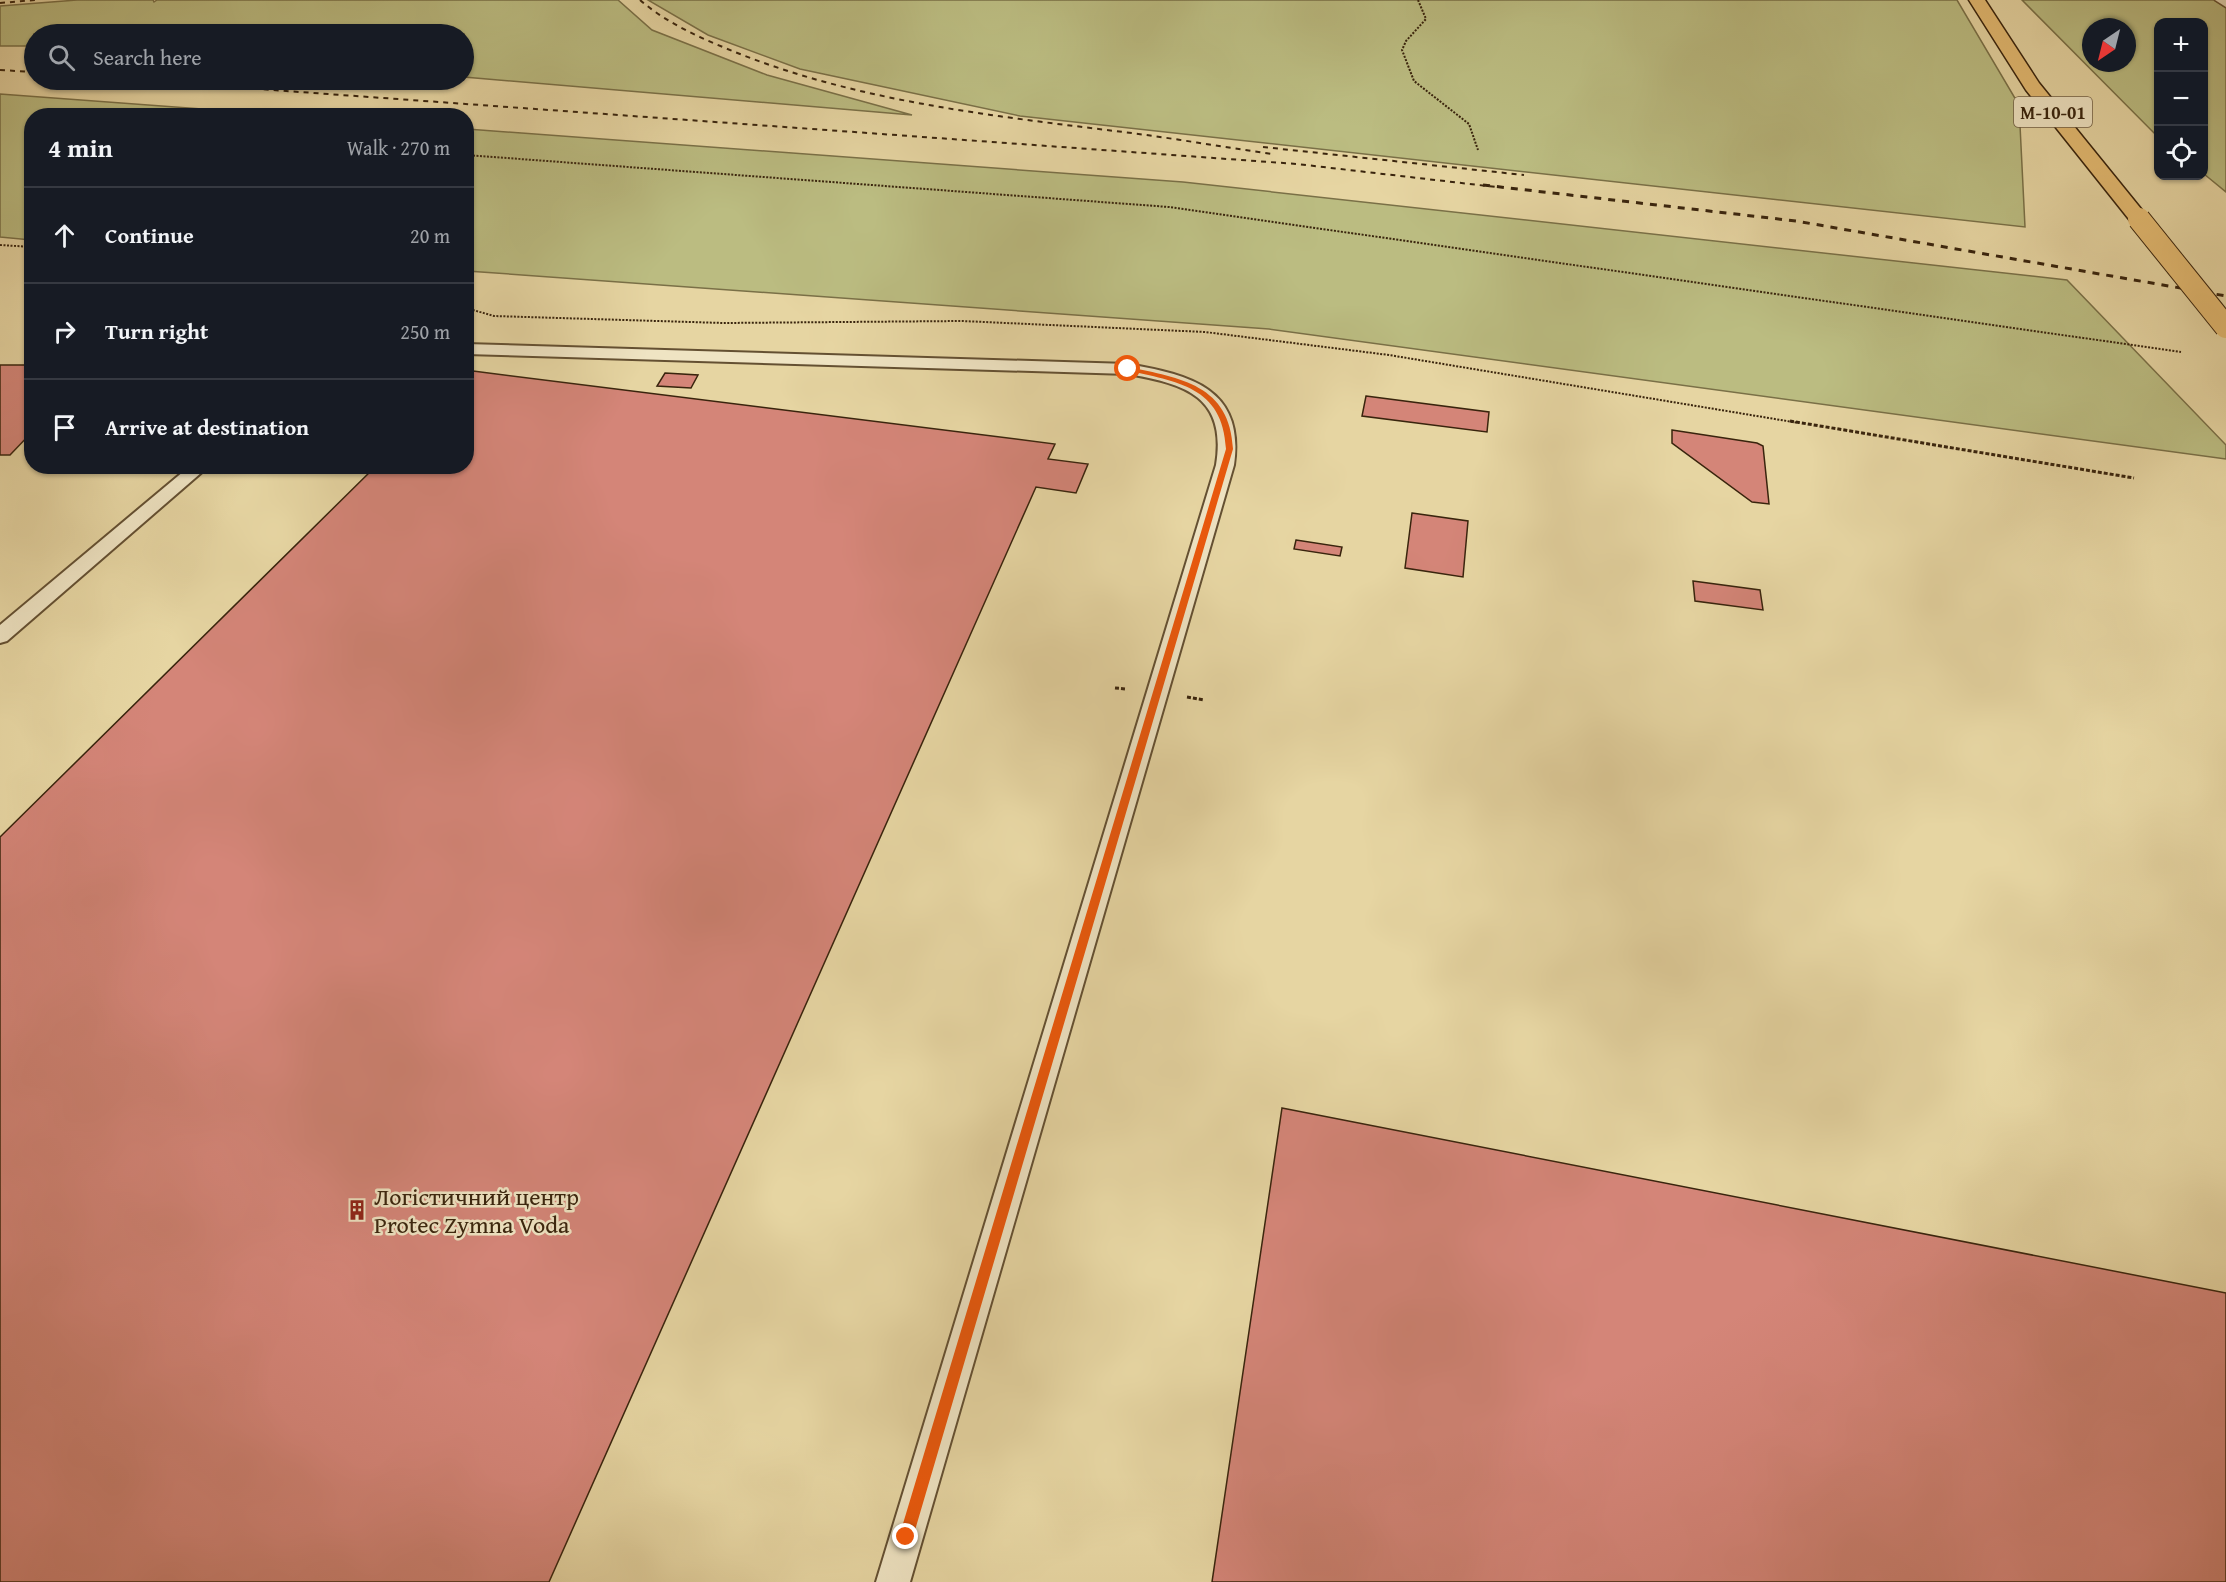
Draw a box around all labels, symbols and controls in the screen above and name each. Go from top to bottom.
north arrow [2082,18,2136,72]
map controls [2154,18,2208,180]
button: + [2154,18,2208,72]
search box [24,24,474,90]
icon: search [45,41,78,74]
text: Search here [93,41,202,73]
button: − [2154,72,2208,126]
road number: М-10-01 [2014,97,2092,127]
button: locate [2154,126,2208,180]
text: 4 min [48,128,113,167]
text: Walk · 270 m [347,133,450,162]
icon: ahead [48,219,81,252]
text: Continue [105,219,194,251]
text: 20 m [410,221,450,250]
icon: right [48,315,81,348]
text: Turn right [105,315,208,347]
text: 250 m [400,317,450,346]
route start [1114,355,1140,381]
icon: arrive [48,411,81,444]
text: Arrive at destination [105,411,309,443]
place label: Логістичний центр Protec Zymna Voda [374,1179,579,1242]
building icon: Логістичний центр Protec Zymna Voda [345,1198,369,1222]
route end [892,1523,918,1549]

